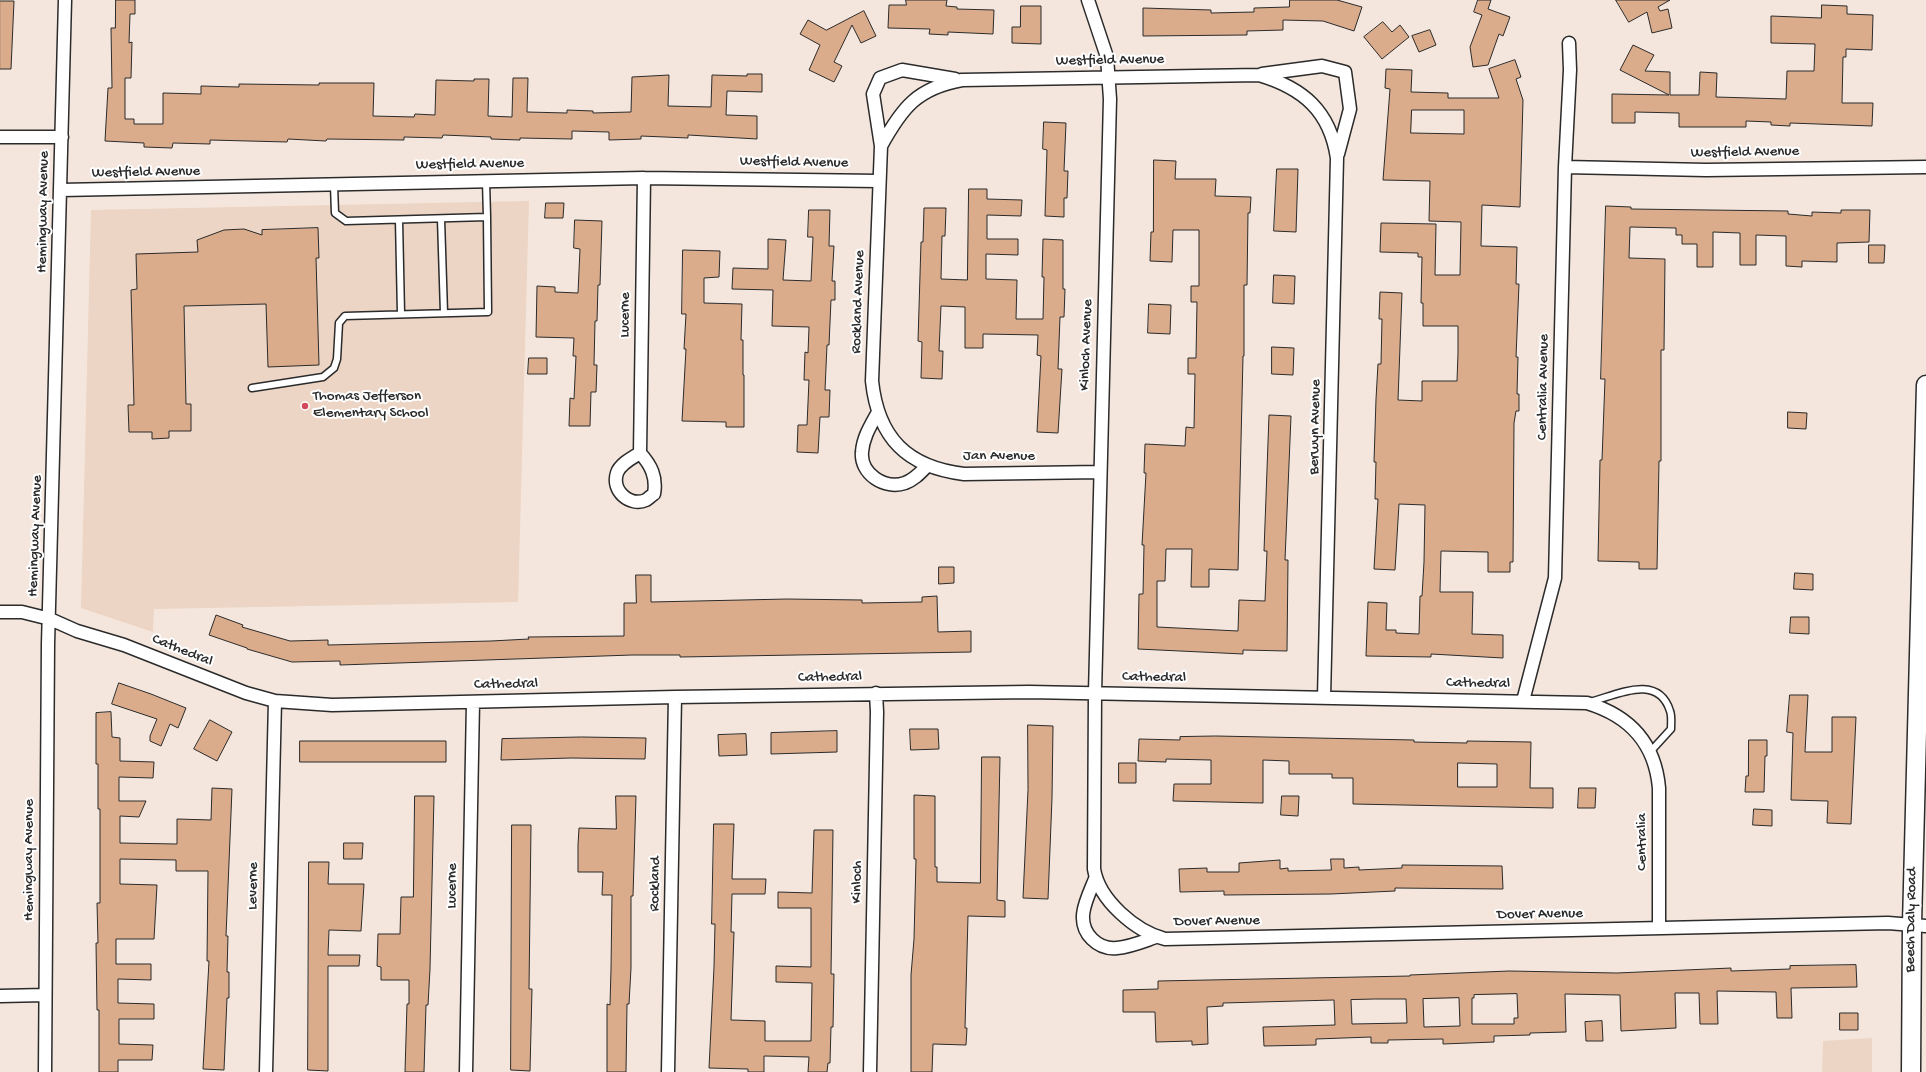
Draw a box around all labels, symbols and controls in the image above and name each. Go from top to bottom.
street label: Westfield Avenue [1056,51,1164,71]
street label: Westfield Avenue [1691,143,1799,163]
street label: Hemingway Avenue [34,151,54,273]
street label: Westfield Avenue [740,153,848,173]
street label: Westfield Avenue [416,155,524,175]
street label: Westfield Avenue [92,163,200,183]
street label: Rockland Avenue [848,250,870,354]
street label: Lucerne [617,292,635,338]
street label: Kinloch Avenue [1076,299,1098,391]
street label: Centralia Avenue [1534,334,1554,440]
street label: Berwyn Avenue [1306,379,1326,475]
place label: Thomas Jefferson Elementary School [313,388,429,423]
marker: Thomas Jefferson Elementary School [300,401,310,411]
street label: Jan Avenue [963,448,1035,466]
street label: Hemingway Avenue [25,475,47,597]
street label: Cathedral [149,631,215,671]
street label: Cathedral [798,668,862,688]
street label: Cathedral [1122,668,1186,688]
street label: Cathedral [1446,674,1510,694]
street label: Cathedral [474,675,538,695]
street label: Hemingway Avenue [21,799,39,921]
street label: Centralia [1634,813,1652,871]
street label: Rockland [647,856,665,912]
street label: Kinloch [849,860,867,904]
street label: Leverne [245,862,263,910]
street label: Lucerne [444,863,462,909]
street label: Beech Daly Road [1902,867,1922,973]
street label: Dover Avenue [1497,905,1583,925]
street label: Dover Avenue [1174,912,1260,932]

